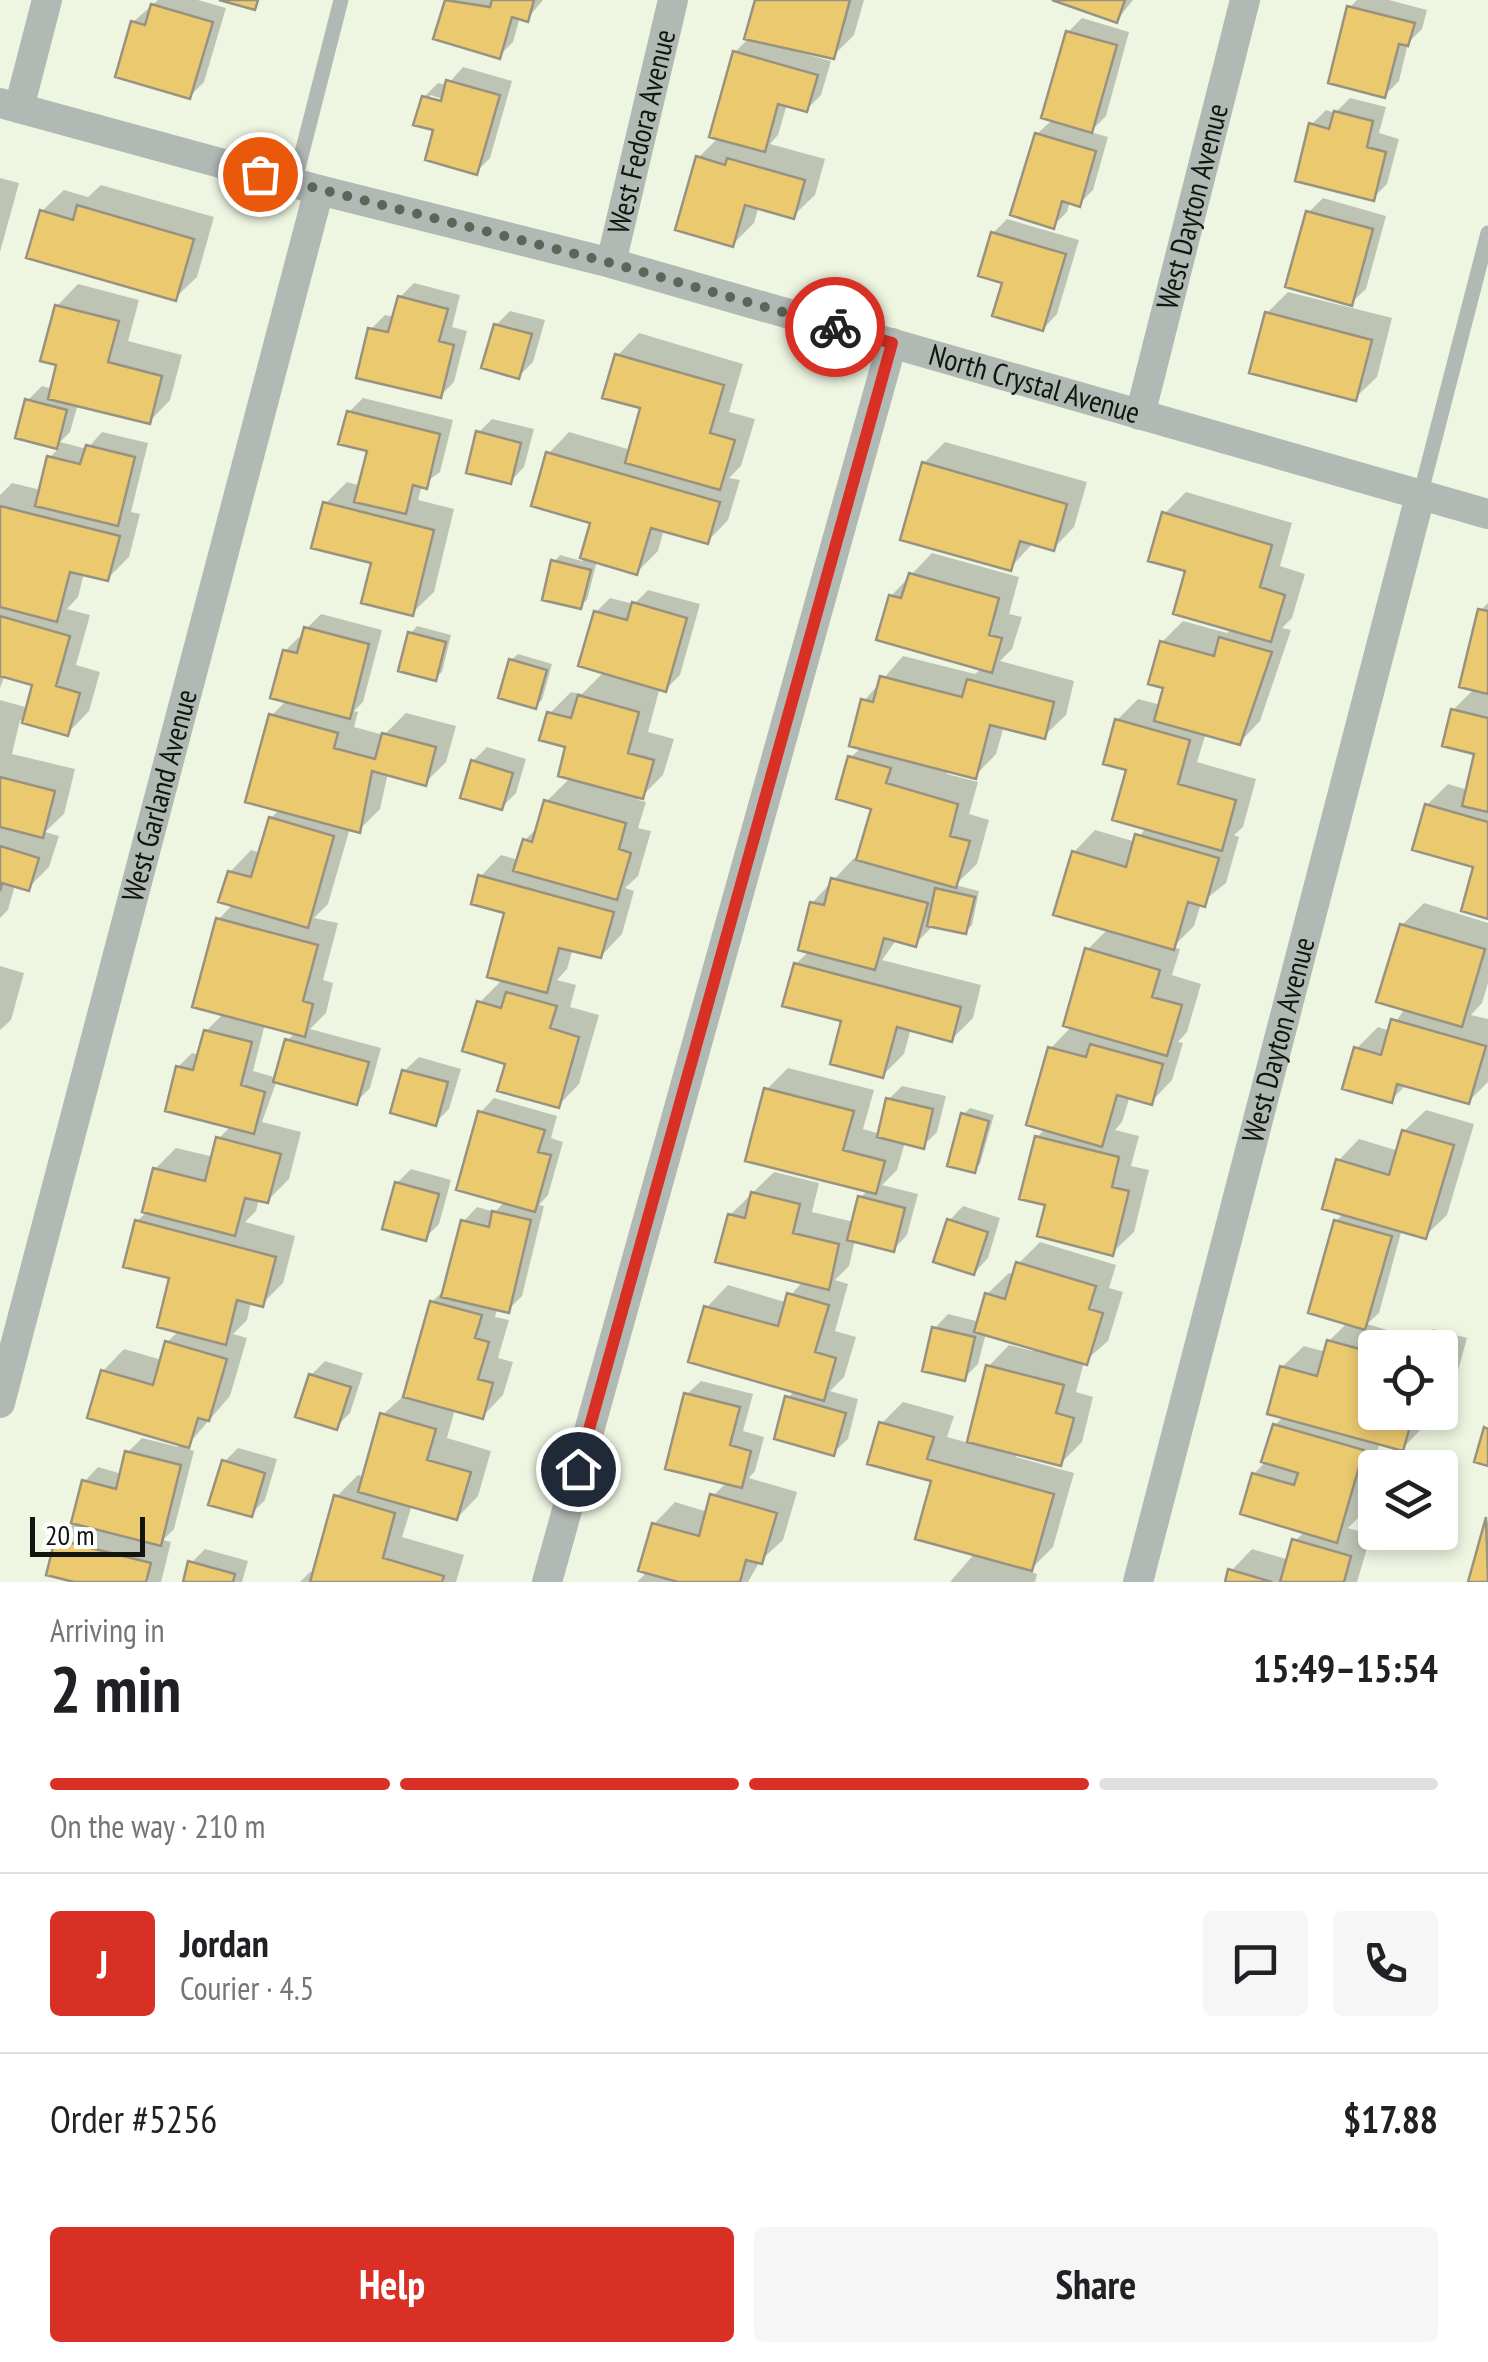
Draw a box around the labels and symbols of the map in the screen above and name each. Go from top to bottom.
street label: West Fedora Avenue [598,25,683,237]
street label: West Dayton Avenue [1147,99,1236,313]
pin [218,132,303,217]
courier [785,277,885,377]
street label: North Crystal Avenue [925,334,1145,431]
street label: West Garland Avenue [112,685,205,906]
street label: West Dayton Avenue [1232,933,1323,1147]
pin [536,1427,621,1512]
scale bar [30,1512,145,1556]

